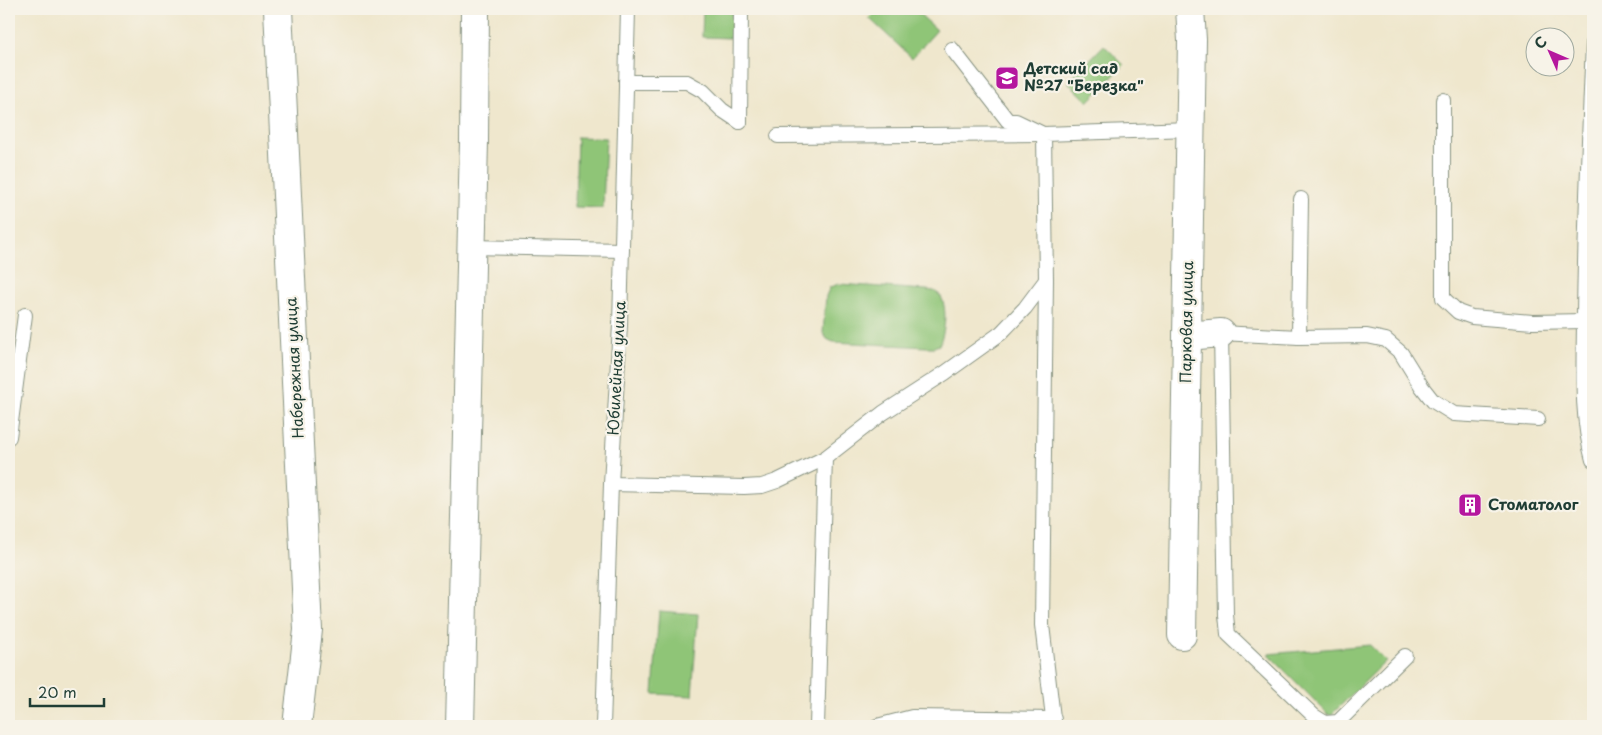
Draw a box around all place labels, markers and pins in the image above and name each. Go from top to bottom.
place label: Детский сад №27 "Березка" [1023,56,1144,96]
school or university icon: Детский сад №27 "Березка" [994,65,1020,91]
building icon: Стоматолог [1457,492,1483,518]
place label: Стоматолог [1488,492,1579,515]

